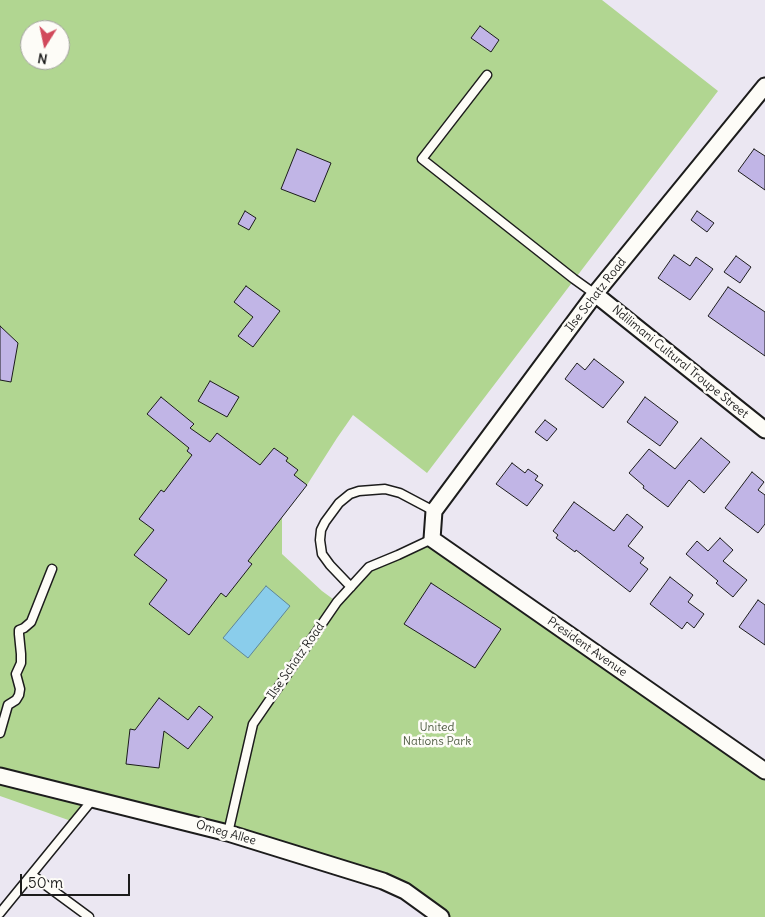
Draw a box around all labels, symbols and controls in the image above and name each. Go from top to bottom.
north arrow [20,20,70,70]
text: N [36,49,49,68]
street label: Ilse Schatz Road [563,255,629,335]
street label: Ndilimani Cultural Troupe Street [609,303,751,421]
street label: President Avenue [544,614,630,680]
street label: Ilse Schatz Road [264,620,328,702]
park label: United Nations Park [403,721,471,749]
street label: Omeg Allee [194,818,258,848]
scale bar [22,864,132,896]
text: 50 m [28,873,63,892]

